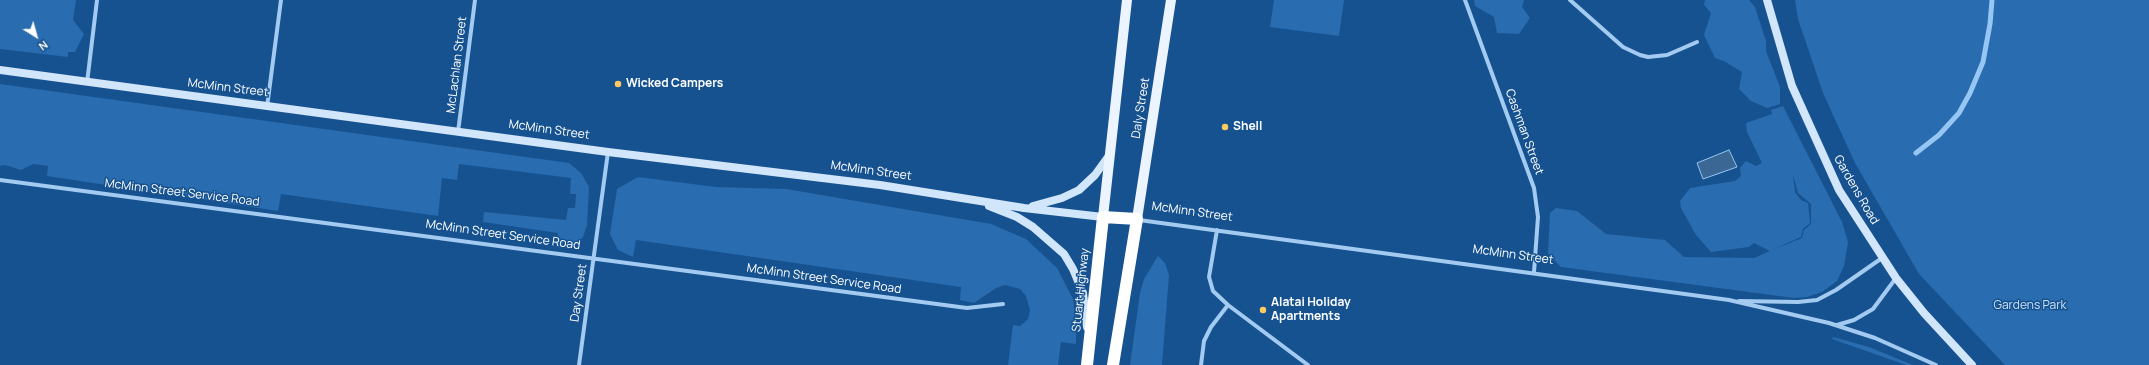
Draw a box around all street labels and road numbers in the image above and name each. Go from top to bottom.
street label: McLachlan Street [444,16,470,114]
street label: McMinn Street [187,76,269,100]
street label: Daly Street [1129,77,1153,139]
street label: Cashman Street [1502,87,1546,177]
street label: McMinn Street [508,117,590,143]
street label: Gardens Road [1830,153,1882,227]
street label: McMinn Street [830,158,912,184]
street label: McMinn Street Service Road [104,176,260,210]
street label: McMinn Street [1151,199,1233,225]
street label: McMinn Street Service Road [425,217,581,253]
street label: McMinn Street [1472,242,1554,268]
street label: Stuart Highway [1069,247,1093,333]
street label: McMinn Street Service Road [746,261,902,297]
street label: Day Street [568,263,590,323]

